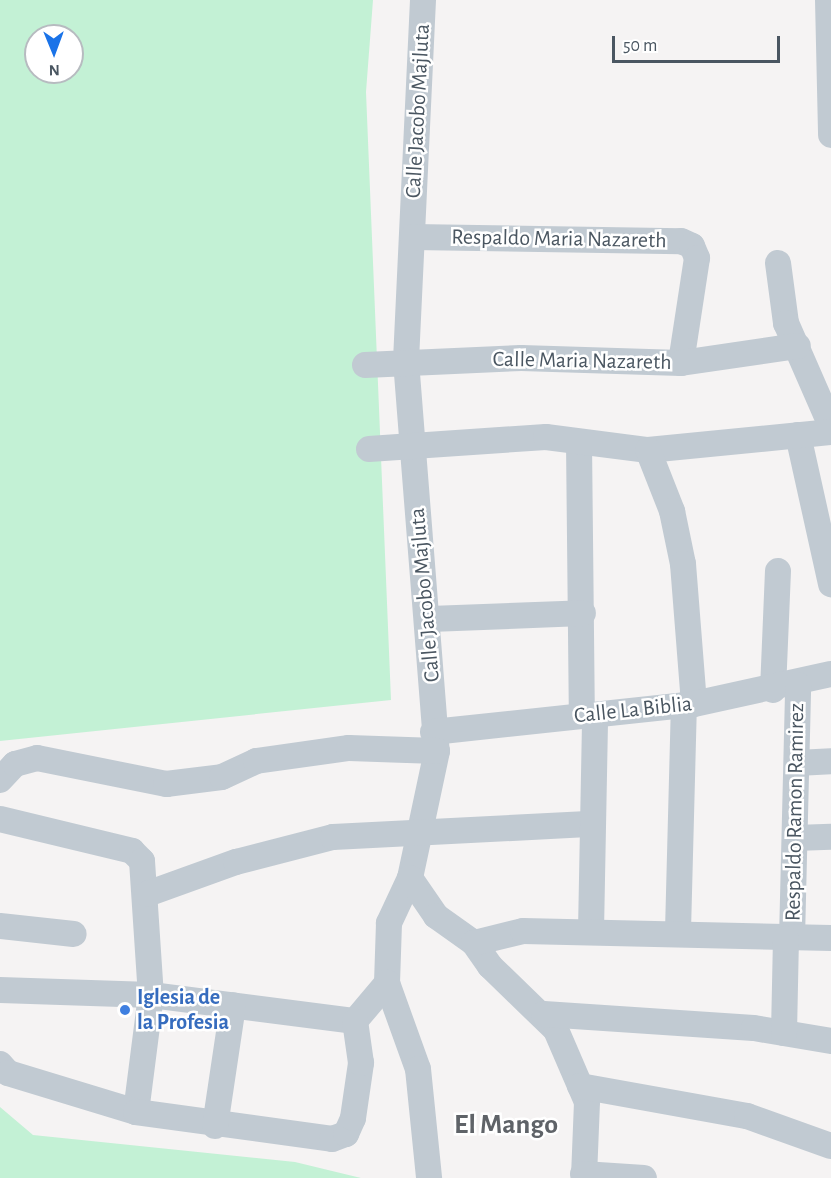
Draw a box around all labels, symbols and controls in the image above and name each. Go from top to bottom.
street label: Calle Jacobo Majluta [400,23,436,199]
north arrow [24,24,84,84]
scale bar [615,24,783,62]
text: 50 m [623,37,657,55]
text: N [49,62,60,78]
street label: Respaldo Maria Nazareth [451,224,667,254]
street label: Calle Maria Nazareth [492,346,672,376]
street label: Calle Jacobo Majluta [404,507,446,683]
street label: Calle La Biblia [573,691,693,729]
street label: Respaldo Ramon Ramirez [780,703,810,921]
place label: Iglesia de la Profesia [137,984,229,1036]
marker: Iglesia de la Profesia [118,1003,132,1017]
district label: El Mango [454,1108,558,1142]

